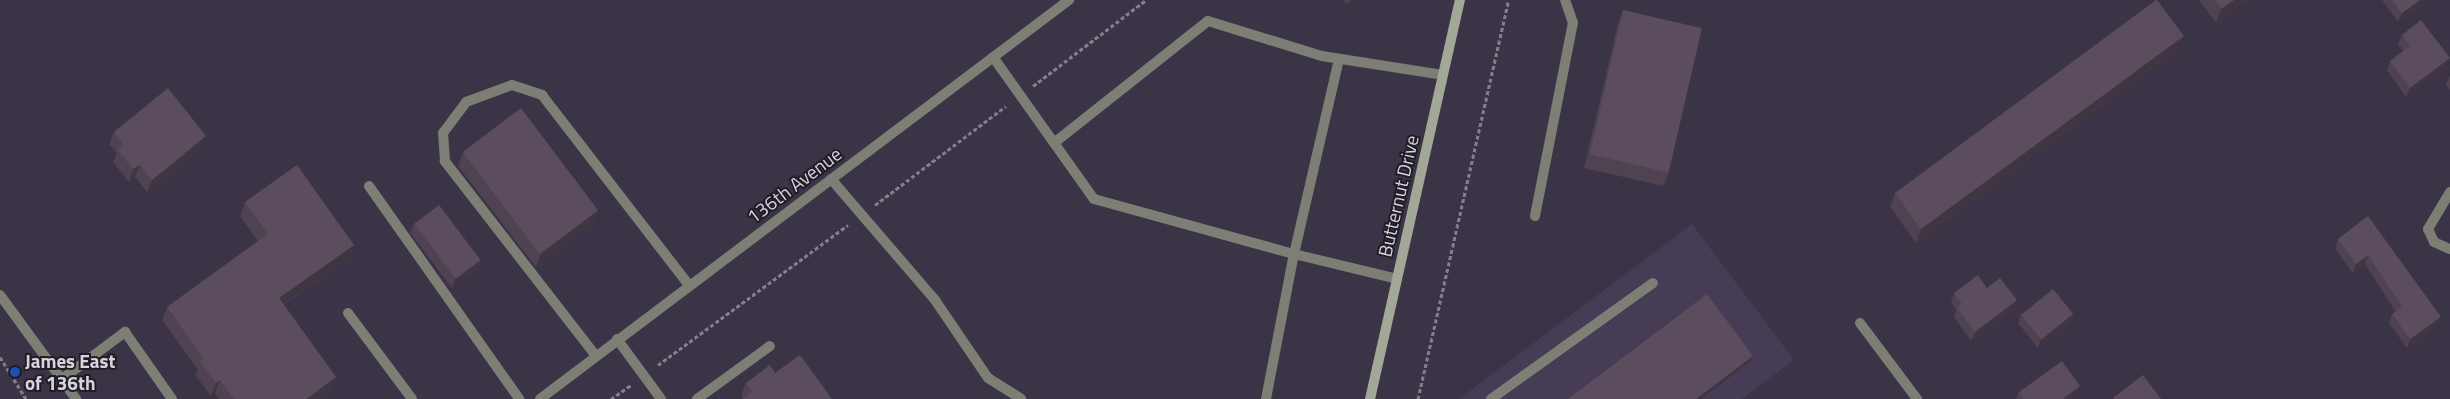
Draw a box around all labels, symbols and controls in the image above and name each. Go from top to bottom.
street label: Butternut Drive [1373,133,1423,259]
street label: 136th Avenue [742,142,846,228]
place label: James East of 136th [25,350,115,394]
marker: James East of 136th [9,366,21,378]

